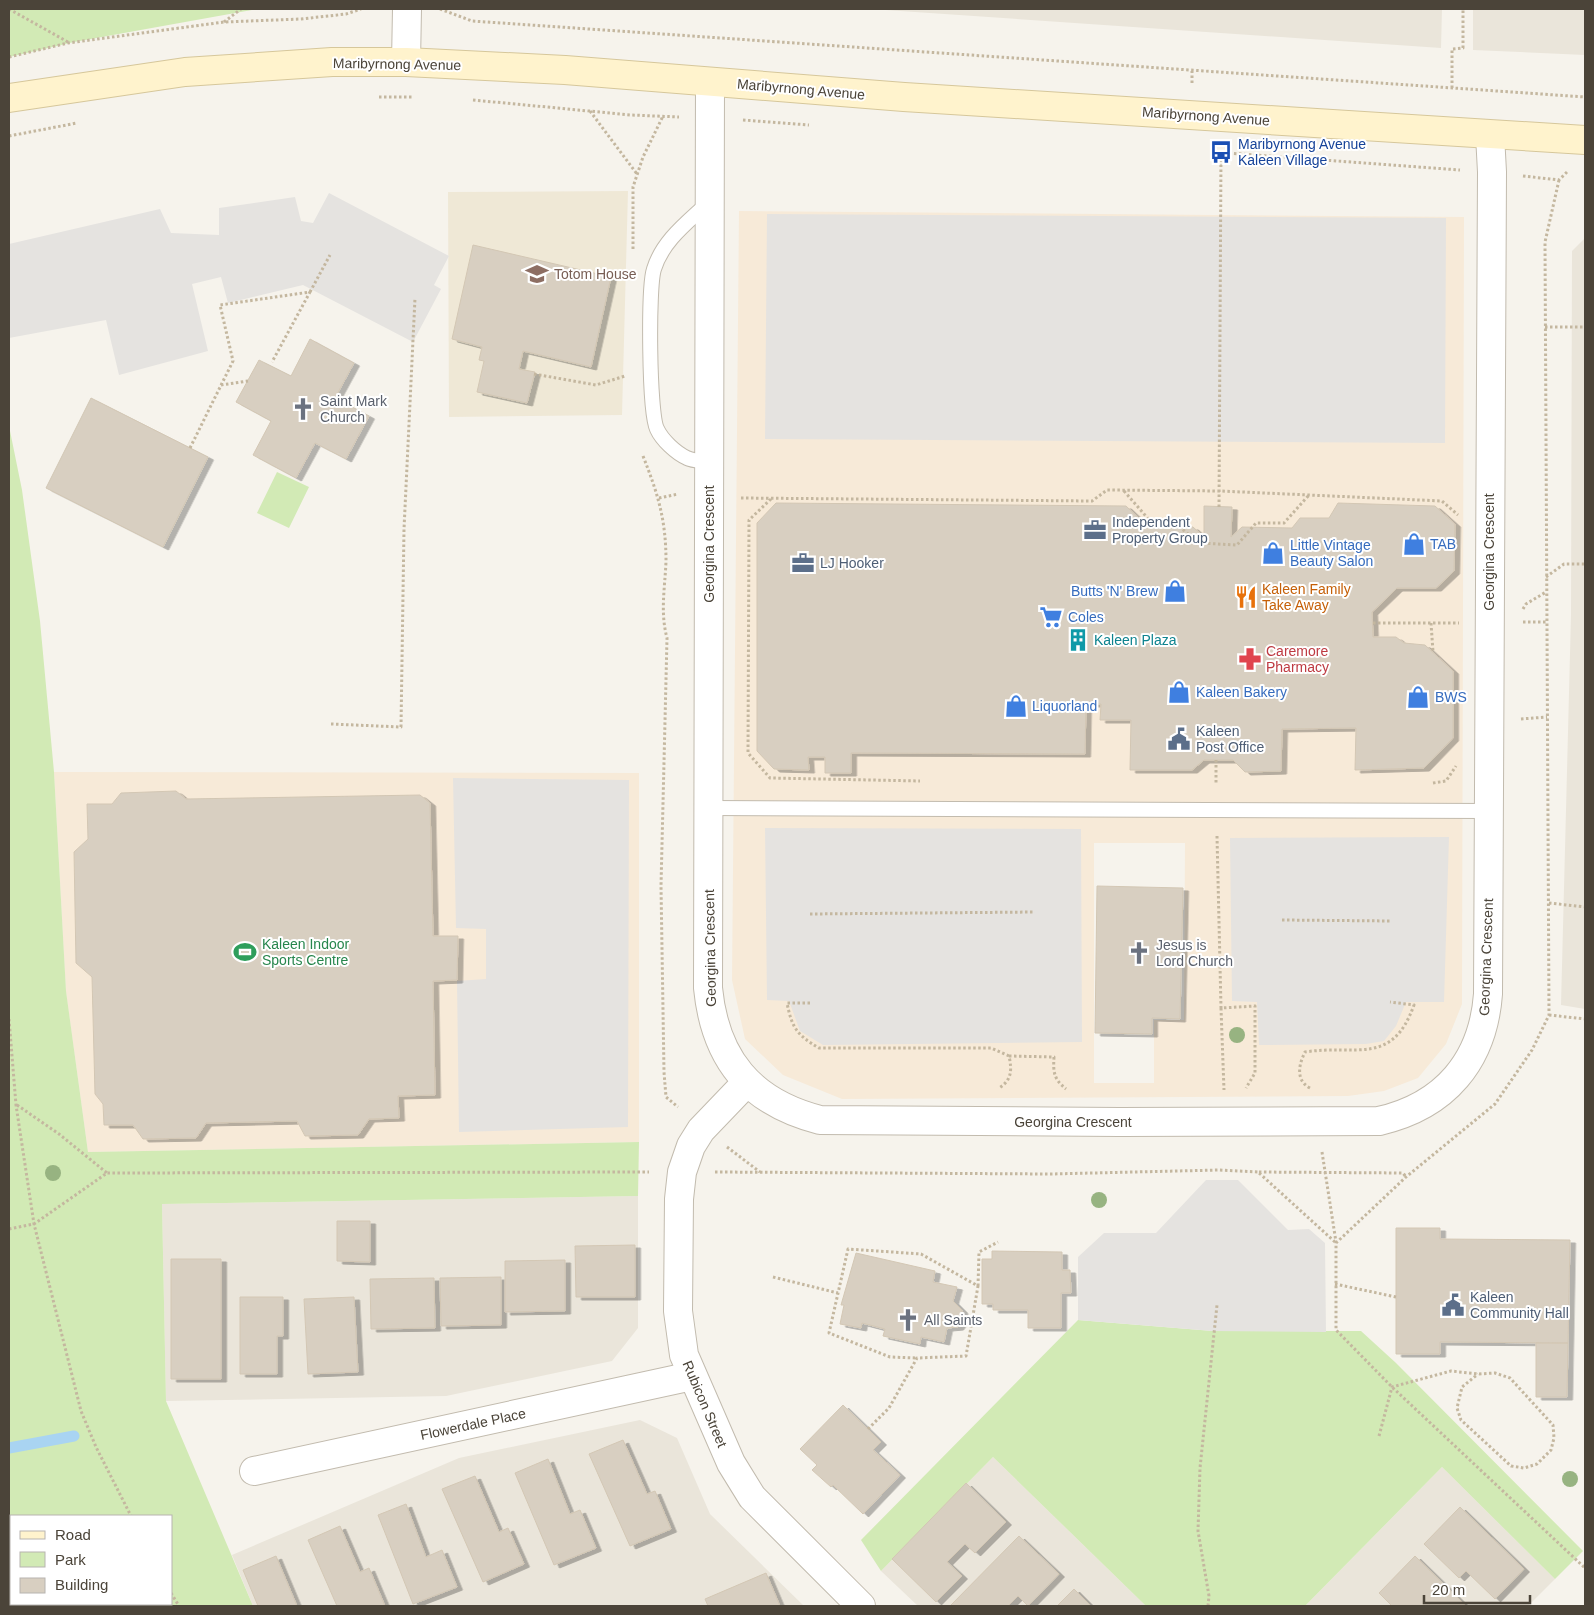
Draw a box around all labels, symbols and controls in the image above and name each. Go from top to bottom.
street label: Maribyrnong Avenue [333,55,461,73]
street label: Maribyrnong Avenue [736,75,866,103]
street label: Maribyrnong Avenue [1142,104,1271,128]
place label: Maribyrnong Avenue Kaleen Village [1238,136,1366,168]
bus stop icon: Maribyrnong Avenue Kaleen Village [1208,139,1234,165]
school or university icon: Totom House [524,261,550,287]
place label: Totom House [554,266,637,282]
place label: Saint Mark Church [320,393,388,425]
church icon: Saint Mark Church [290,396,316,422]
street label: Georgina Crescent [701,485,717,603]
street label: Georgina Crescent [1481,493,1497,611]
place label: Independent Property Group [1112,514,1208,546]
office icon: Independent Property Group [1082,517,1108,543]
shop icon: TAB [1401,531,1427,557]
place label: TAB [1430,536,1456,552]
place label: Little Vintage Beauty Salon [1290,537,1373,569]
shop icon: Little Vintage Beauty Salon [1260,540,1286,566]
office icon: LJ Hooker [790,550,816,576]
place label: LJ Hooker [820,555,884,571]
shop icon: Butts 'N' Brew [1162,578,1188,604]
place label: Kaleen Family Take Away [1262,581,1351,613]
place label: Butts 'N' Brew [1071,583,1159,599]
restaurant icon: Kaleen Family Take Away [1233,584,1259,610]
supermarket icon: Coles [1038,604,1064,630]
place label: Coles [1068,609,1104,625]
building icon: Kaleen Plaza [1065,627,1091,653]
place label: Kaleen Plaza [1094,632,1177,648]
place label: Caremore Pharmacy [1266,643,1329,675]
pharmacy icon: Caremore Pharmacy [1237,646,1263,672]
shop icon: Kaleen Bakery [1166,679,1192,705]
place label: Kaleen Bakery [1196,684,1287,700]
shop icon: BWS [1405,684,1431,710]
place label: BWS [1435,689,1467,705]
shop icon: Liquorland [1003,693,1029,719]
place label: Liquorland [1032,698,1097,714]
place label: Kaleen Post Office [1196,723,1264,755]
public building icon: Kaleen Post Office [1166,726,1192,752]
street label: Georgina Crescent [701,889,719,1007]
street label: Georgina Crescent [1476,898,1496,1016]
place label: Kaleen Indoor Sports Centre [262,936,350,968]
place label: Jesus is Lord Church [1156,937,1233,969]
sports icon: Kaleen Indoor Sports Centre [232,939,258,965]
church icon: Jesus is Lord Church [1126,940,1152,966]
street label: Georgina Crescent [1014,1114,1132,1130]
place label: Kaleen Community Hall [1470,1289,1569,1321]
public building icon: Kaleen Community Hall [1440,1292,1466,1318]
church icon: All Saints [895,1307,921,1333]
place label: All Saints [924,1312,982,1328]
street label: Rubicon Street [680,1358,730,1450]
street label: Flowerdale Place [419,1405,527,1443]
legend [10,1515,172,1605]
text: Road [55,1526,91,1543]
text: Park [55,1551,86,1568]
scale bar [1424,1572,1530,1604]
text: Building [55,1576,108,1593]
text: 20 m [1432,1581,1465,1598]

